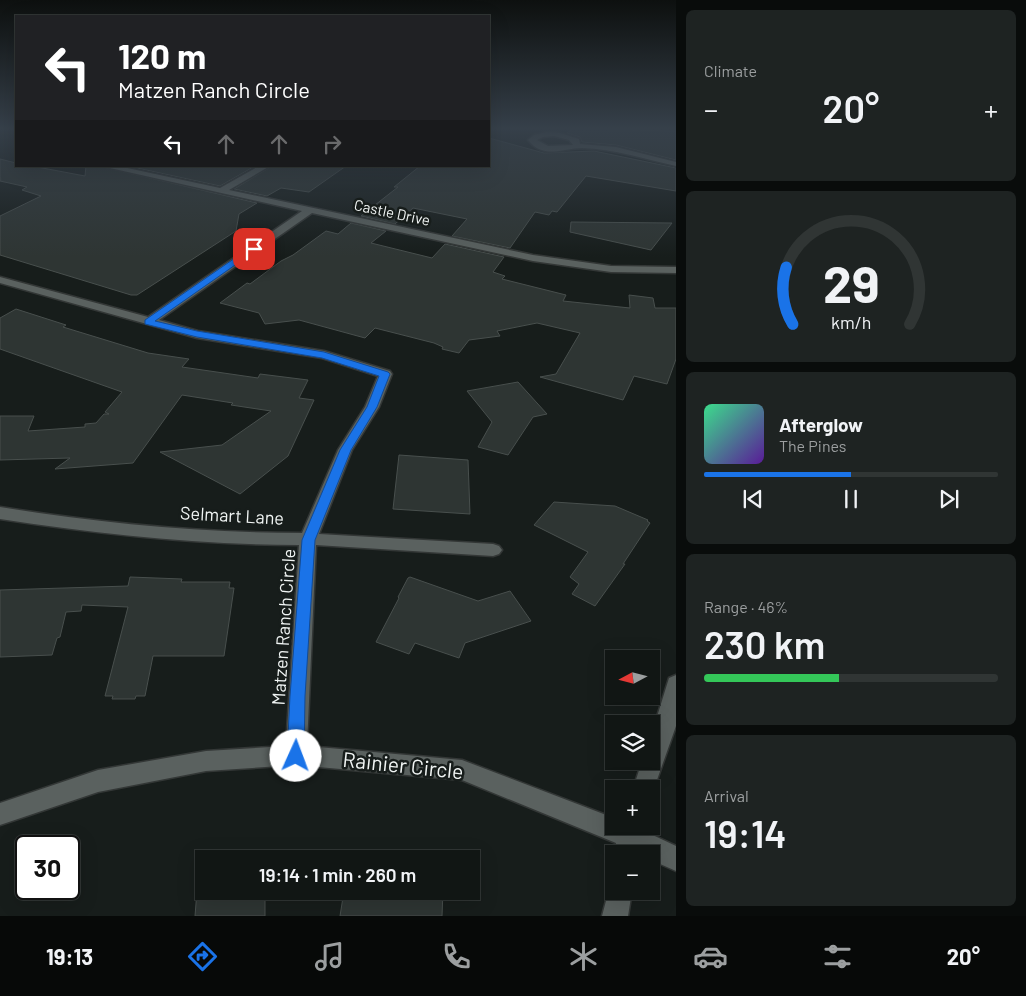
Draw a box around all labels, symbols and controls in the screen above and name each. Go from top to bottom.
text: 120 m [118,34,206,76]
icon: left [35,35,100,100]
text: Climate [704,61,757,80]
text: Matzen Ranch Circle [118,76,310,102]
text: 20° [823,85,879,131]
text: − [704,92,718,126]
text: + [984,92,998,126]
icon: left [159,130,187,158]
icon: ahead [212,130,240,158]
icon: ahead [265,130,293,158]
icon: right [318,130,346,158]
street label: Castle Drive [353,195,432,229]
pin [233,228,275,270]
icon: arrive [240,235,268,263]
text: 29 [823,251,879,313]
text: km/h [831,311,871,333]
text: Afterglow [779,413,863,436]
text: The Pines [779,436,847,455]
icon: previous [739,485,767,513]
icon: pause [837,485,865,513]
icon: next [935,485,963,513]
street label: Selmart Lane [180,501,285,529]
street label: Matzen Ranch Circle [267,548,299,706]
text: Range · 46% [704,597,788,616]
text: 230 km [704,621,825,667]
north arrow [605,650,660,705]
map controls [605,650,660,900]
button: layers [605,715,660,770]
position arrow [269,729,321,781]
street label: Rainier Circle [342,746,465,783]
button: + [605,780,660,835]
text: Arrival [704,786,749,805]
text: 19:14 [704,810,787,856]
speed limit sign: 30 [15,835,80,900]
button: − [605,845,660,900]
text: 19:14 · 1 min · 260 m [259,863,416,886]
icon: directions [185,939,220,974]
icon: music [312,939,347,974]
icon: phone [439,939,474,974]
icon: climate [566,939,601,974]
icon: car [693,939,728,974]
icon: filters [820,939,855,974]
text: 19:13 [46,943,93,969]
text: 20° [947,943,980,969]

